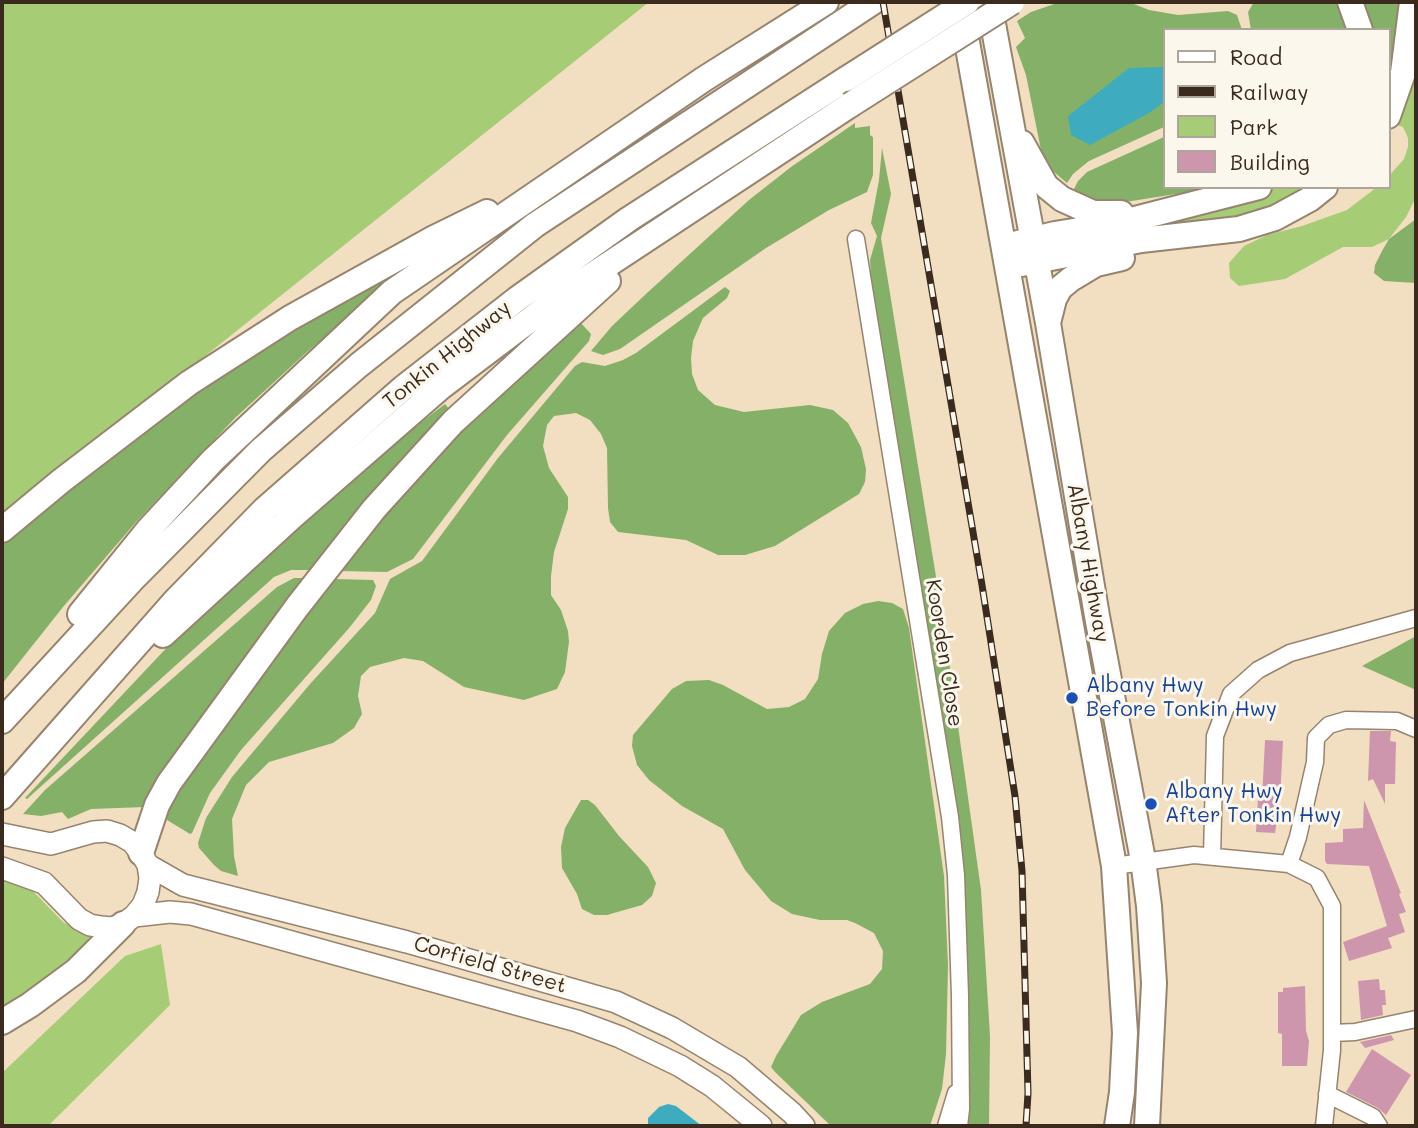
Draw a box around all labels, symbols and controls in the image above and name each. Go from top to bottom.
legend [1162,28,1390,189]
text: Road [1230,43,1282,70]
text: Railway [1230,78,1309,105]
text: Park [1230,113,1278,140]
text: Building [1230,148,1310,175]
street label: Tonkin Highway [378,296,516,414]
street label: Albany Highway [1062,481,1114,645]
street label: Koorden Close [920,578,968,728]
place label: Albany Hwy Before Tonkin Hwy [1086,673,1277,723]
marker: Albany Hwy Before Tonkin Hwy [1064,690,1080,706]
place label: Albany Hwy After Tonkin Hwy [1165,779,1341,829]
marker: Albany Hwy After Tonkin Hwy [1143,796,1159,812]
street label: Corfield Street [411,931,569,999]

